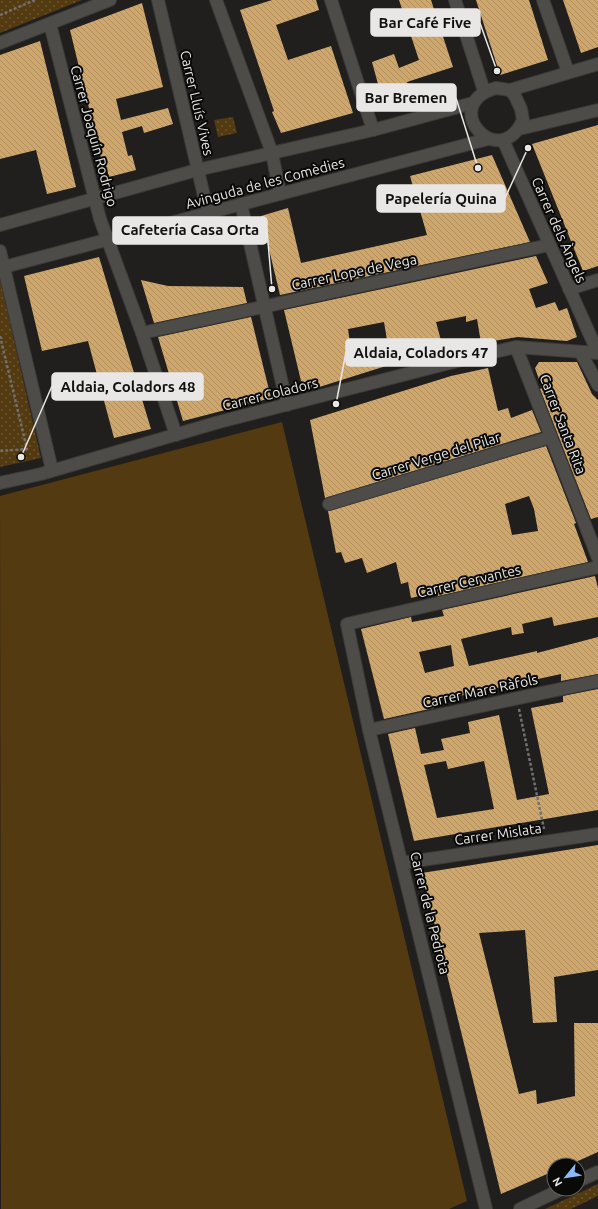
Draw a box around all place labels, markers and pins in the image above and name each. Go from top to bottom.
callout: Bar Café Five [371,9,480,36]
callout: Bar Bremen [357,84,456,111]
callout: Papelería Quina [377,185,505,212]
callout: Cafetería Casa Orta [113,217,267,244]
callout: Aldaia, Coladors 47 [346,339,496,366]
callout: Aldaia, Coladors 48 [52,373,203,400]

